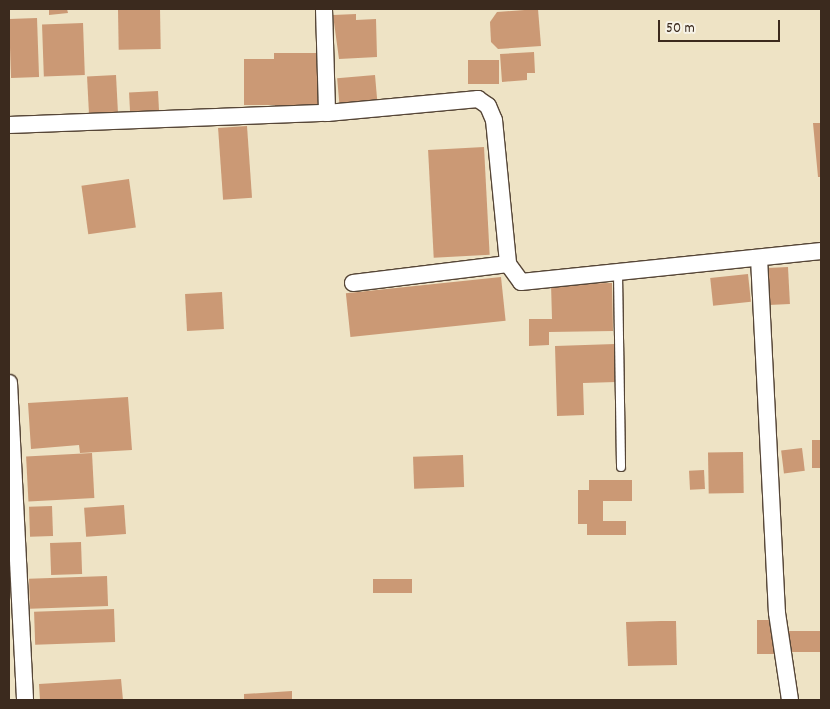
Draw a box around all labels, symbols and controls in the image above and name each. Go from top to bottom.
scale bar [660,10,782,42]
text: 50 m [666,18,695,40]

